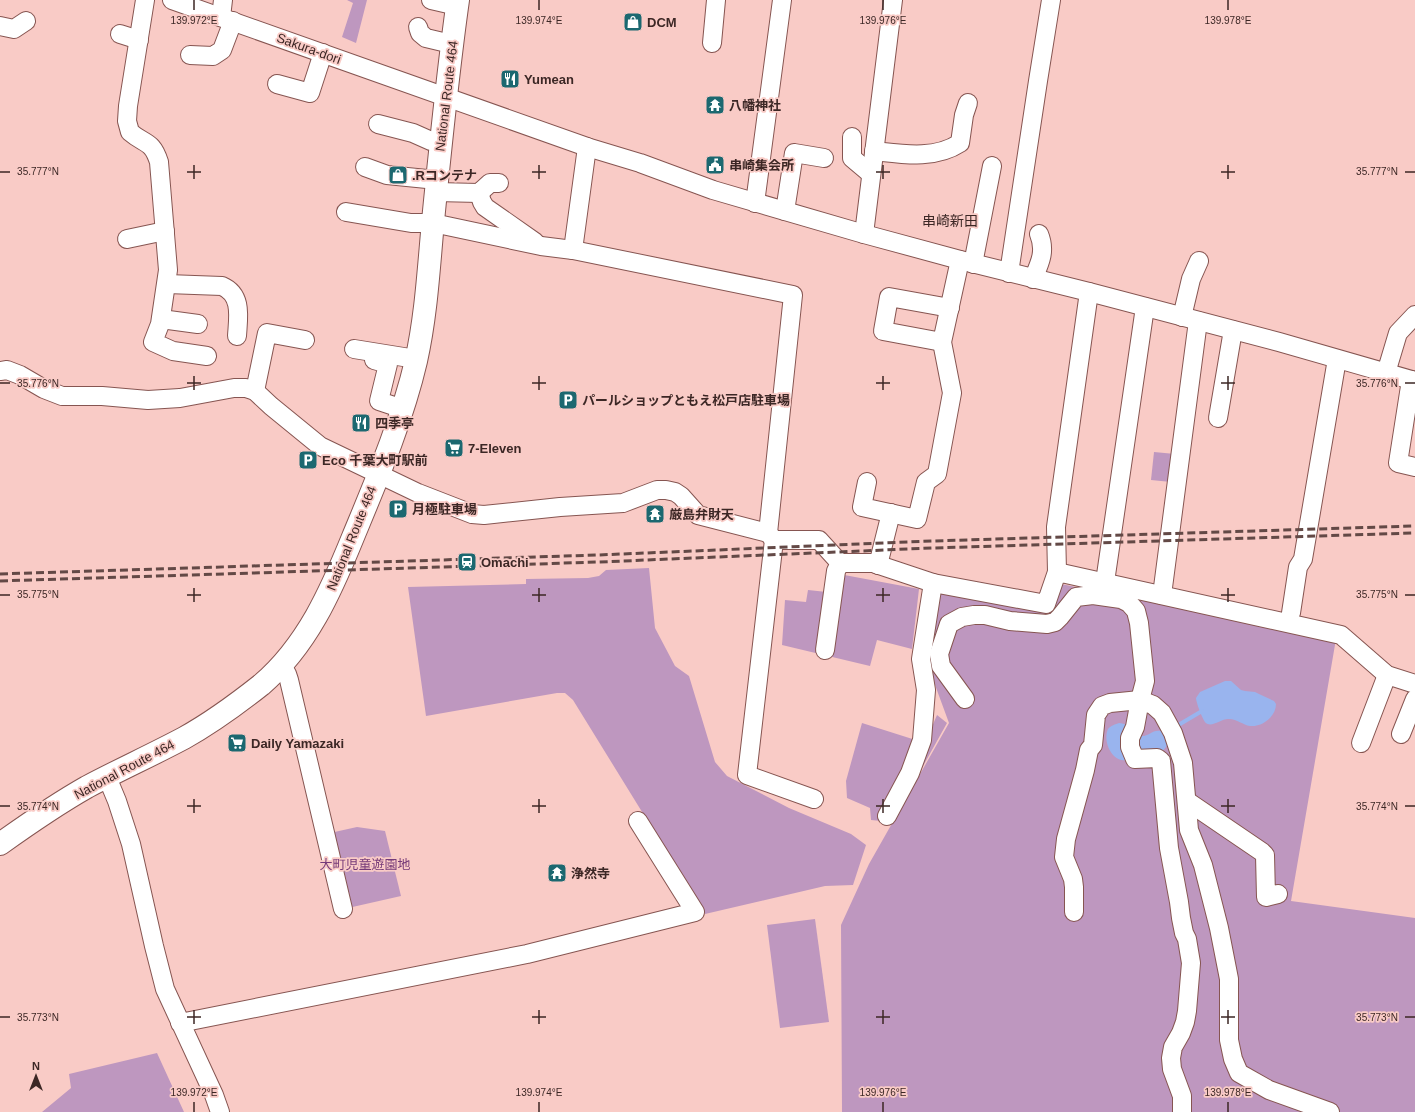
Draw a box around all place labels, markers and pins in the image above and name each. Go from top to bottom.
shop icon: DCM [622,11,644,33]
place label: DCM [647,15,677,30]
restaurant icon: Yumean [499,68,521,90]
place label: Yumean [524,72,574,87]
temple icon: 八幡神社 [704,94,726,116]
place label: 八幡神社 [729,98,781,113]
public building icon: 串崎集会所 [704,154,726,176]
place label: 串崎集会所 [729,158,794,173]
shop icon: .Rコンテナ [387,164,409,186]
place label: .Rコンテナ [412,168,477,183]
parking icon: パールショップともえ松戸店駐車場 [557,389,579,411]
place label: パールショップともえ松戸店駐車場 [582,393,790,408]
restaurant icon: 四季亭 [350,412,372,434]
place label: 四季亭 [375,416,414,431]
supermarket icon: 7-Eleven [443,437,465,459]
place label: 7-Eleven [468,441,522,456]
parking icon: Eco 千葉大町駅前 [297,449,319,471]
place label: Eco 千葉大町駅前 [322,453,427,468]
parking icon: 月極駐車場 [387,498,409,520]
place label: 月極駐車場 [412,502,477,517]
temple icon: 厳島弁財天 [644,503,666,525]
place label: 厳島弁財天 [669,507,734,522]
station icon: Omachi [456,551,478,573]
place label: Omachi [481,555,529,570]
supermarket icon: Daily Yamazaki [226,732,248,754]
place label: Daily Yamazaki [251,736,344,751]
temple icon: 浄然寺 [546,862,568,884]
place label: 浄然寺 [571,866,610,881]

